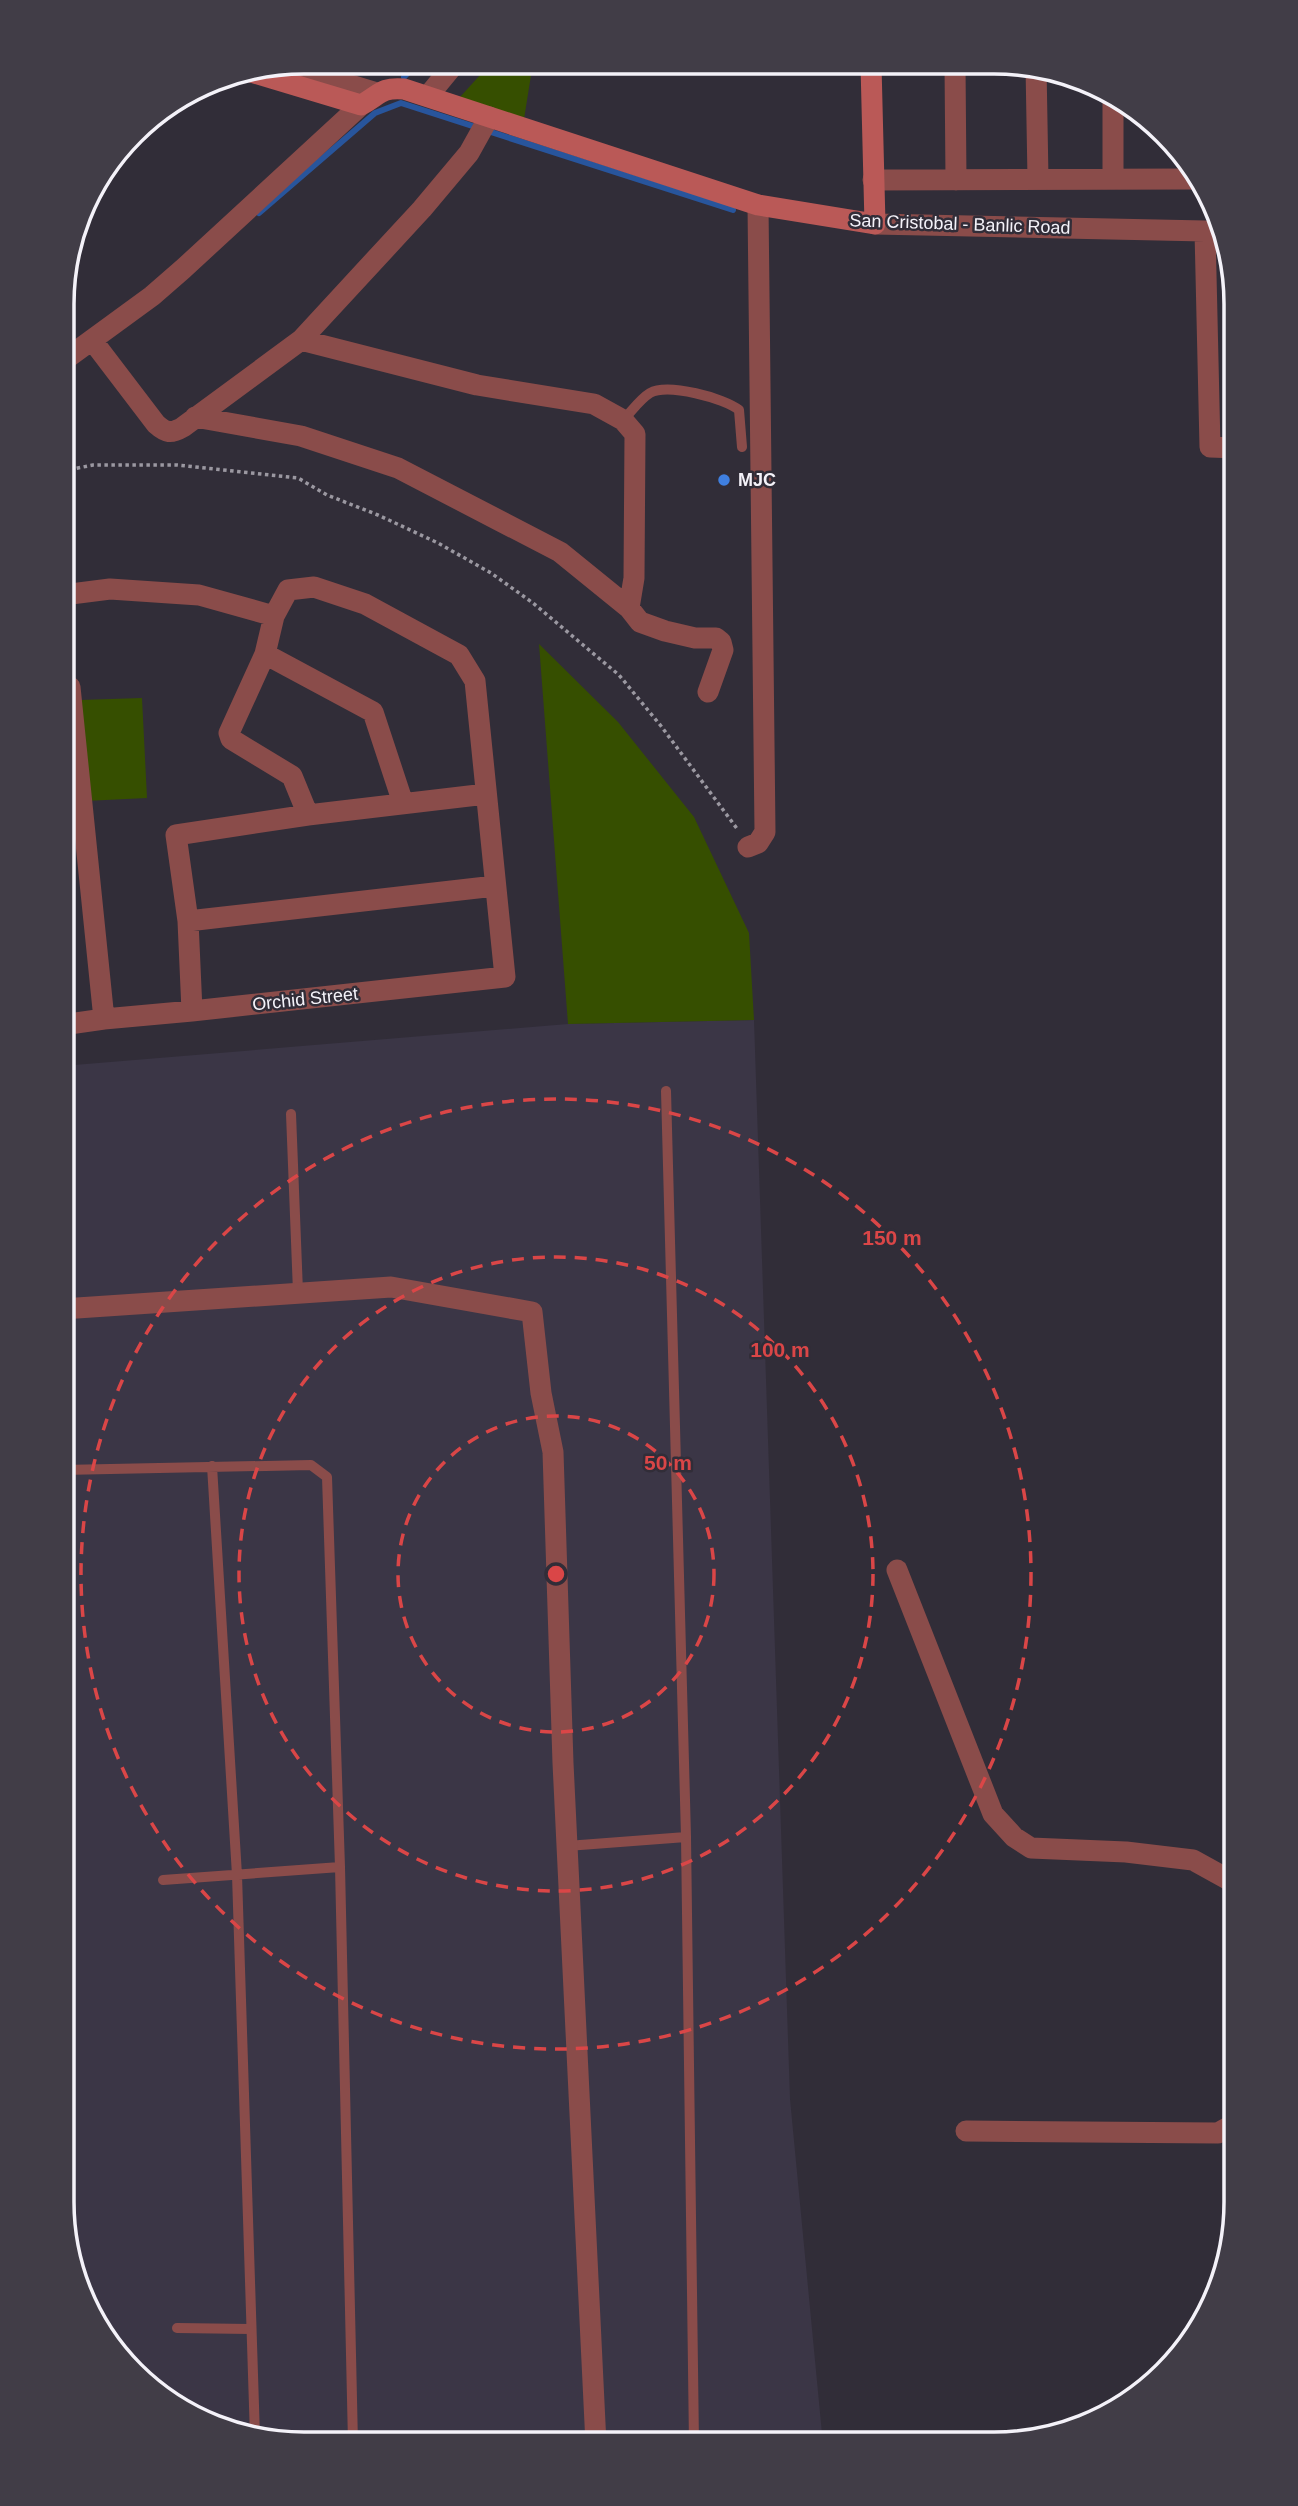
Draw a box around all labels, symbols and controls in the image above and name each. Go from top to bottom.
street label: San Cristobal - Banlic Road [849,210,1071,238]
place label: MJC [738,470,776,490]
marker: MJC [716,472,732,488]
street label: Orchid Street [251,984,359,1014]
text: 150 m [862,1226,922,1249]
text: 100 m [750,1338,810,1361]
text: 50 m [644,1451,692,1474]
centre of rings [544,1562,568,1586]

